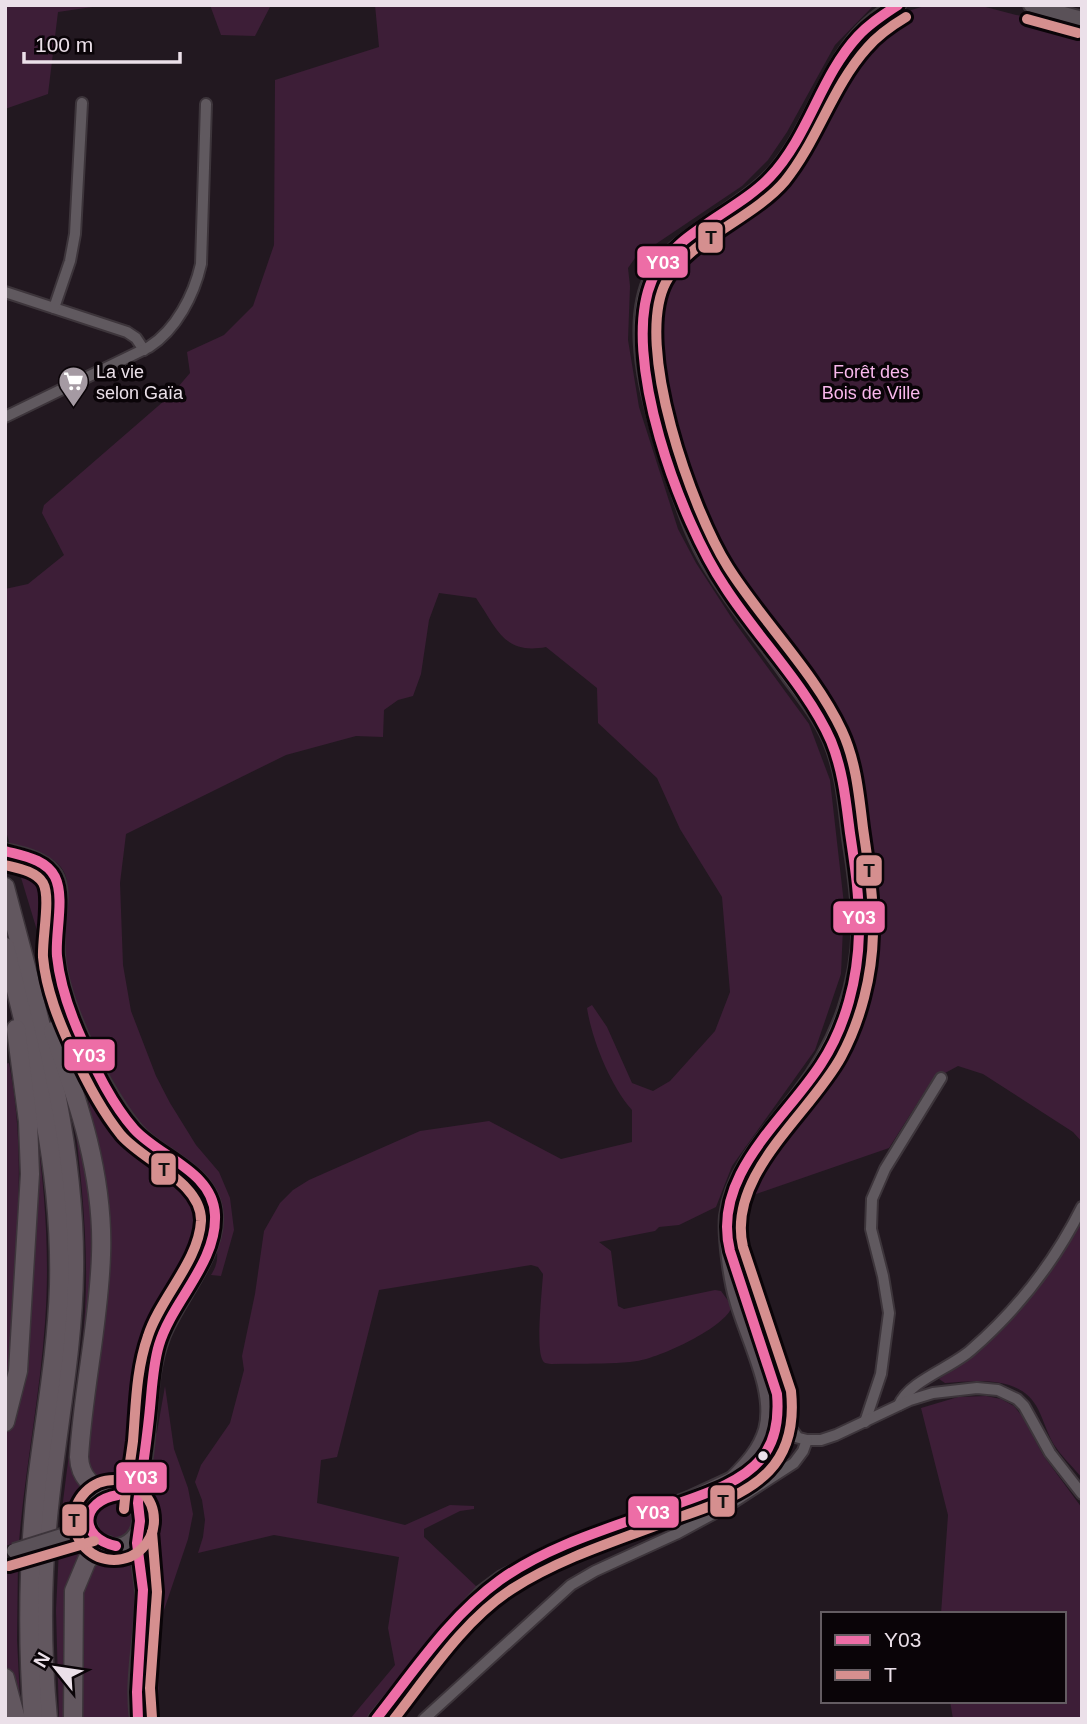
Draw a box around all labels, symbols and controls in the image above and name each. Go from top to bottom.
scale bar [24,21,180,65]
text: 100 m [35,33,93,56]
line badge: T [697,221,724,254]
text: T [705,227,717,248]
line badge: Y03 [636,245,689,279]
text: Y03 [646,252,680,273]
place label: La vie selon Gaïa [96,362,184,403]
park label: Forêt des Bois de Ville [822,362,920,403]
supermarket icon: La vie selon Gaïa [56,365,90,409]
line badge: T [855,854,883,887]
text: T [863,860,875,881]
line badge: Y03 [832,900,886,934]
text: Y03 [842,907,876,928]
line badge: Y03 [63,1038,116,1072]
text: Y03 [72,1045,106,1066]
line badge: T [150,1152,177,1186]
text: T [158,1159,170,1180]
unlabelled marker [756,1449,770,1463]
line badge: Y03 [115,1461,168,1494]
text: Y03 [124,1467,158,1488]
line badge: T [709,1484,736,1518]
text: T [717,1491,729,1512]
line badge: Y03 [627,1495,680,1529]
text: Y03 [636,1502,670,1523]
line badge: T [61,1503,88,1537]
text: T [68,1510,80,1531]
legend [821,1612,1066,1703]
text: Y03 [884,1628,921,1651]
north arrow [21,1633,91,1703]
text: N [29,1649,54,1671]
text: T [884,1663,897,1686]

